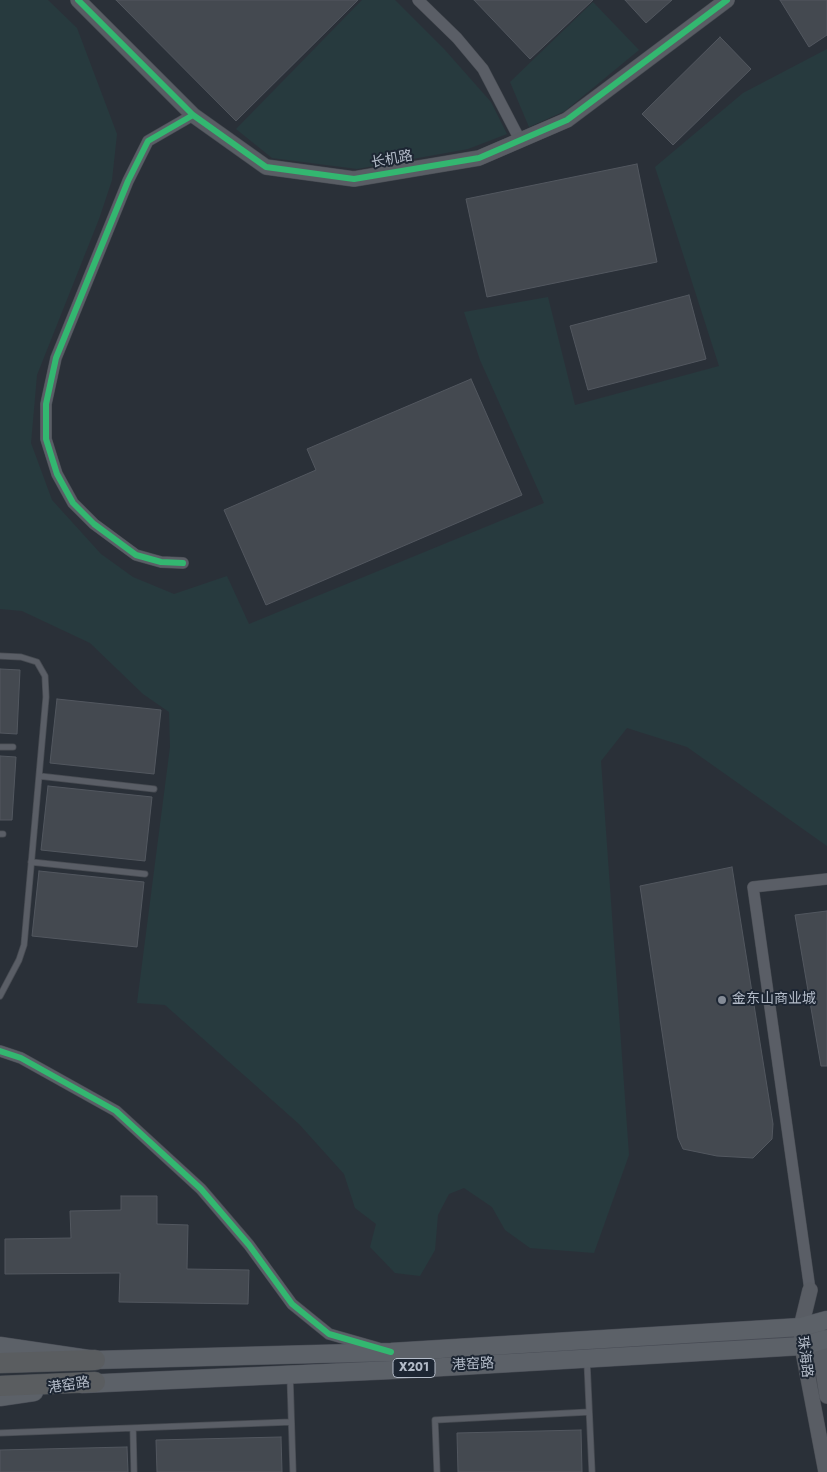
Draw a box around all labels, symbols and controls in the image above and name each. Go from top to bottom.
street label: 长机路 [370,148,414,172]
place label: 金东山商业城 [732,992,816,1008]
marker: 金东山商业城 [716,994,728,1006]
street label: 珠海路 [793,1335,815,1379]
street label: 港窑路 [452,1356,494,1374]
road number: X201 [393,1359,435,1378]
street label: 港窑路 [47,1374,91,1398]

